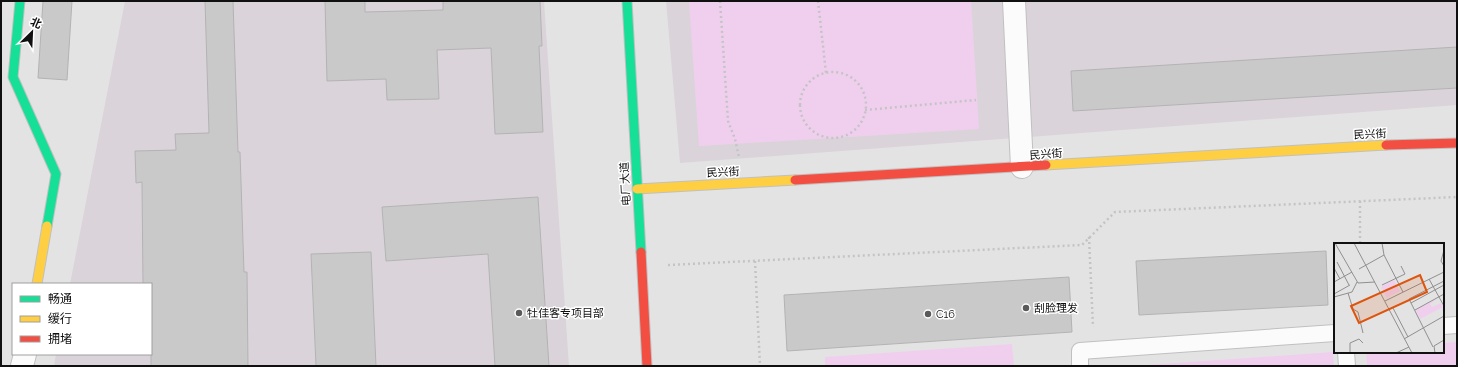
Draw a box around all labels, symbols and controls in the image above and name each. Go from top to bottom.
north arrow [12,12,52,52]
text: 北 [28,15,44,31]
street label: 民兴街 [1353,127,1387,142]
street label: 民兴街 [1029,147,1063,162]
street label: 电厂大道 [618,162,633,206]
street label: 民兴街 [706,165,740,180]
inset map [1334,243,1444,353]
legend [12,283,152,355]
text: 畅通 [48,292,72,306]
place label: 刮脸理发 [1034,302,1078,315]
marker: 刮脸理发 [1021,303,1031,313]
place label: 牡佳客专项目部 [527,307,604,320]
marker: 牡佳客专项目部 [514,308,524,318]
place label: C16 [936,308,955,321]
marker: C16 [923,309,933,319]
text: 缓行 [48,312,72,326]
text: 拥堵 [48,332,72,346]

